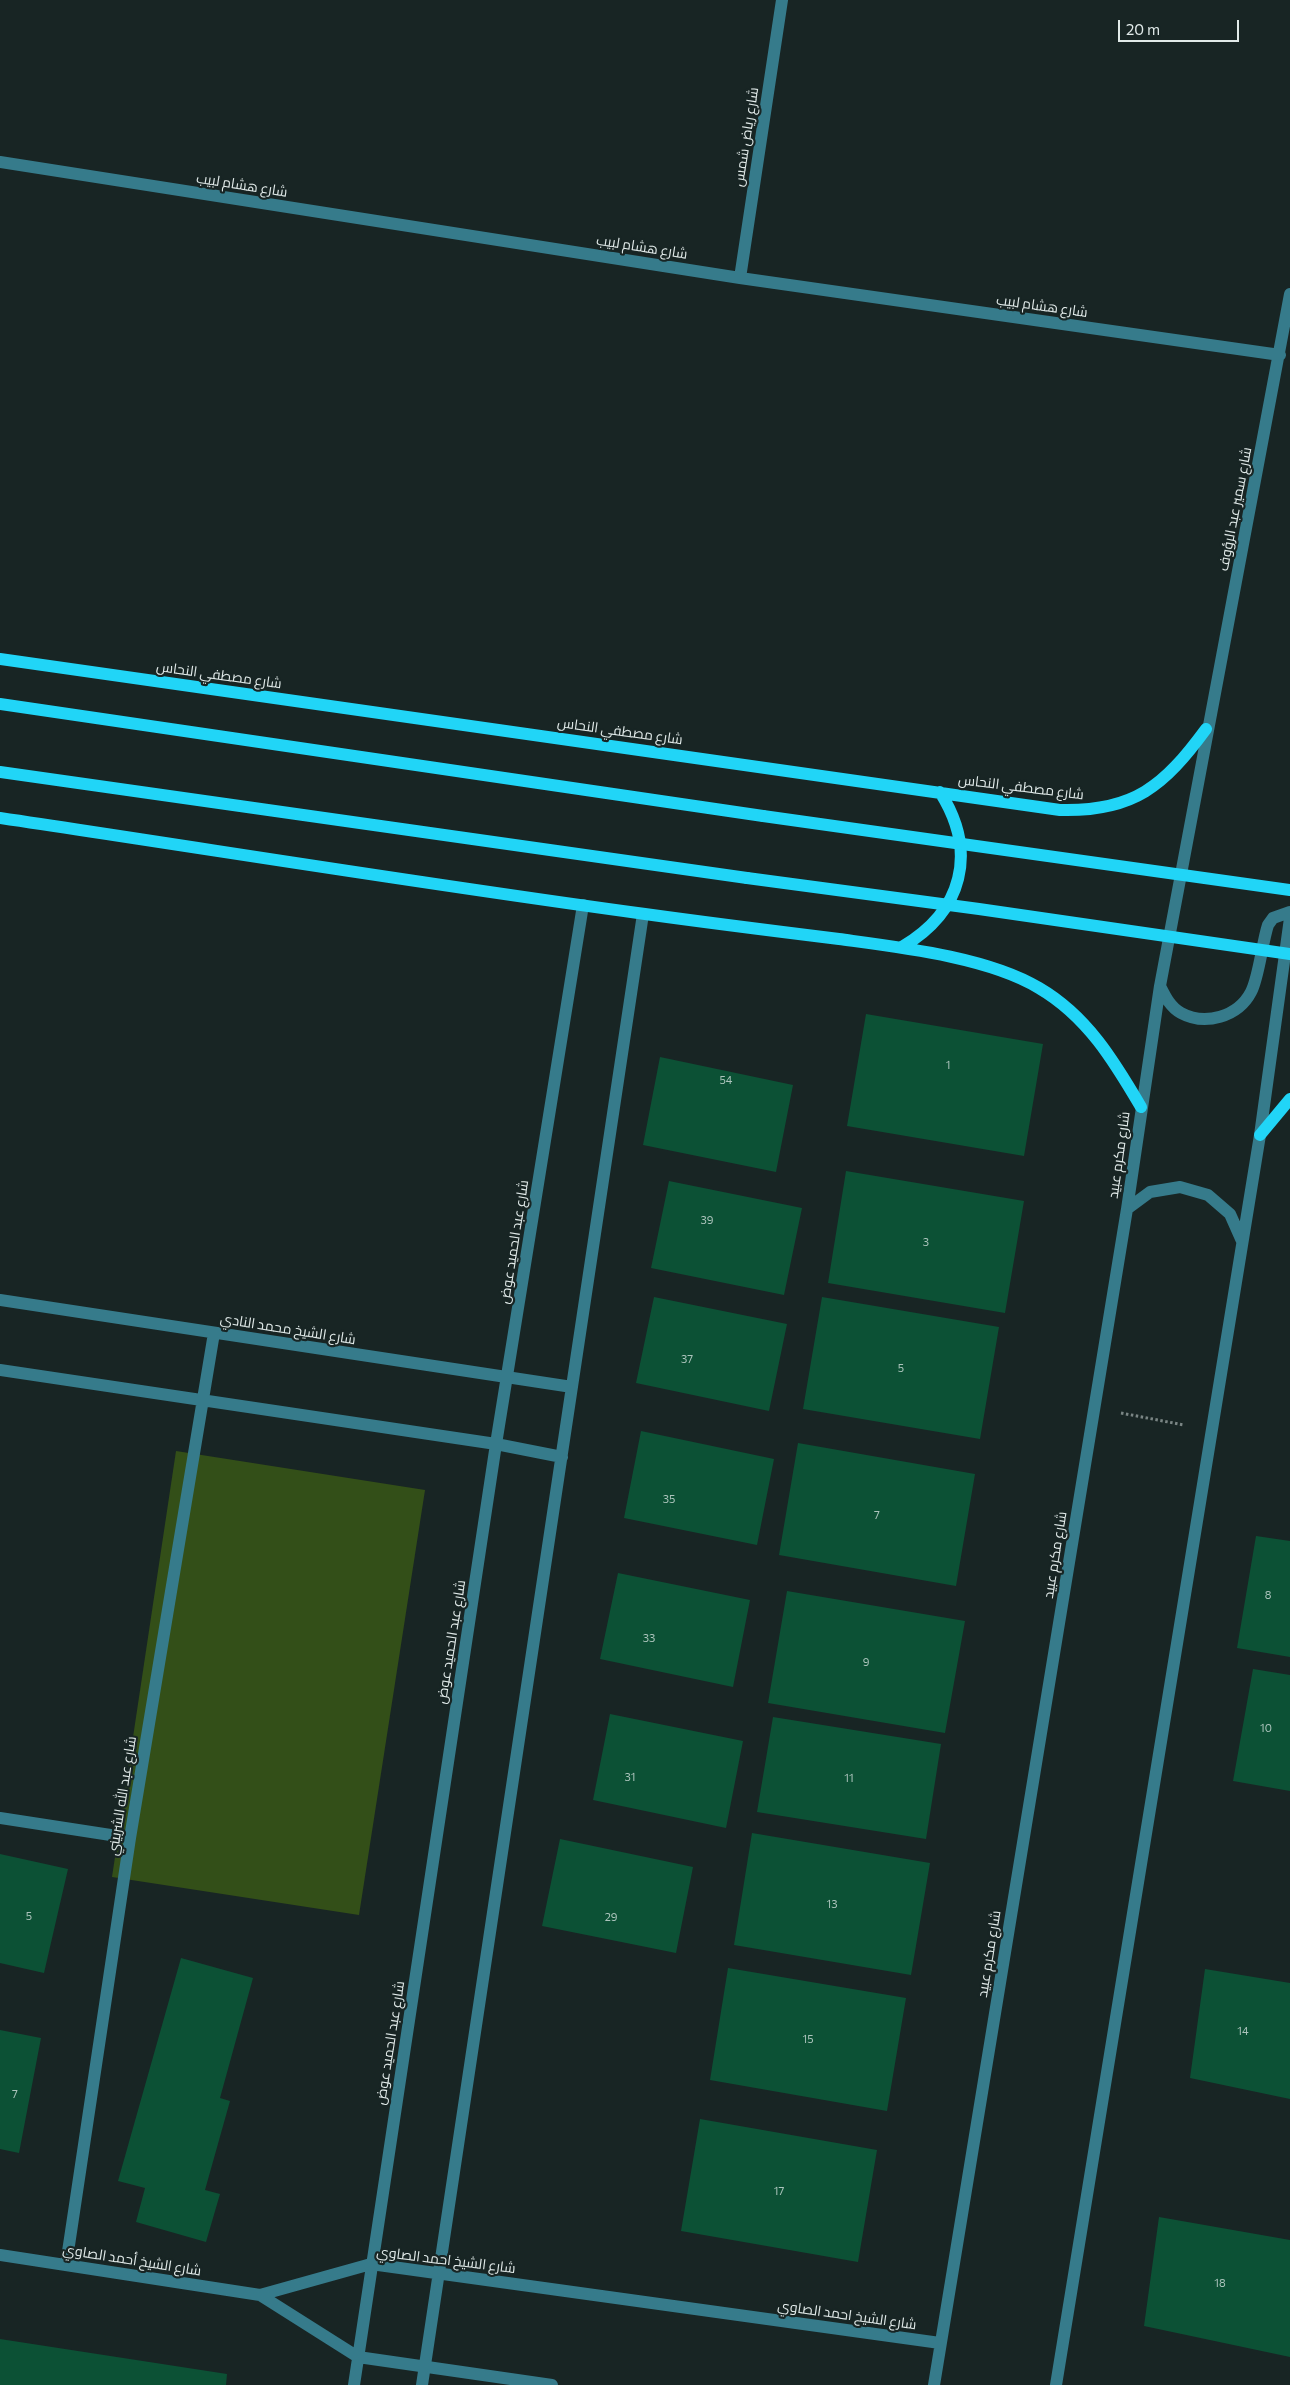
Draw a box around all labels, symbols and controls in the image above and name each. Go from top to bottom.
scale bar [1120,10,1241,42]
text: 20 m [1126,20,1160,38]
street label: شارع رياض شمس [730,86,762,188]
street label: شارع هشام لبيب [195,170,289,200]
street label: شارع هشام لبيب [595,232,689,262]
street label: شارع هشام لبيب [995,291,1089,321]
street label: شارع سمير عبد الرؤوف [1215,446,1255,572]
street label: شارع مصطفي النحاس [155,658,283,692]
street label: شارع مصطفي النحاس [556,714,684,748]
street label: شارع مصطفي النحاس [957,771,1085,803]
house number: 1 [946,1058,950,1072]
house number: 54 [720,1073,732,1087]
street label: شارع مكرم عبيد [1105,1110,1133,1200]
street label: شارع عبد الحميد عوض [496,1179,532,1305]
house number: 39 [701,1213,713,1227]
house number: 3 [923,1235,929,1249]
street label: شارع الشيخ محمد النادي [219,1310,357,1348]
house number: 37 [681,1352,693,1366]
house number: 5 [898,1361,904,1375]
house number: 35 [663,1492,675,1506]
house number: 7 [874,1508,880,1522]
street label: شارع مكرم عبيد [1040,1510,1070,1600]
street label: شارع عبد الحميد عوض [433,1579,469,1705]
house number: 8 [1265,1588,1271,1602]
house number: 33 [643,1631,655,1645]
house number: 9 [863,1655,869,1669]
house number: 10 [1260,1721,1272,1735]
street label: شارع عبد الله الشربيني [104,1735,140,1857]
house number: 31 [625,1770,635,1784]
house number: 11 [844,1771,854,1785]
house number: 13 [827,1897,837,1911]
house number: 5 [26,1909,32,1923]
street label: شارع مكرم عبيد [974,1909,1004,1999]
house number: 29 [605,1910,617,1924]
street label: شارع عبد الحميد عوض [372,1980,408,2106]
house number: 14 [1237,2024,1249,2038]
house number: 15 [802,2032,814,2046]
house number: 7 [12,2087,18,2101]
house number: 17 [774,2184,784,2198]
street label: شارع الشيخ أحمد الصاوي [62,2241,202,2279]
street label: شارع الشيخ احمد الصاوي [375,2243,517,2277]
house number: 18 [1214,2276,1226,2290]
street label: شارع الشيخ احمد الصاوي [776,2297,918,2333]

